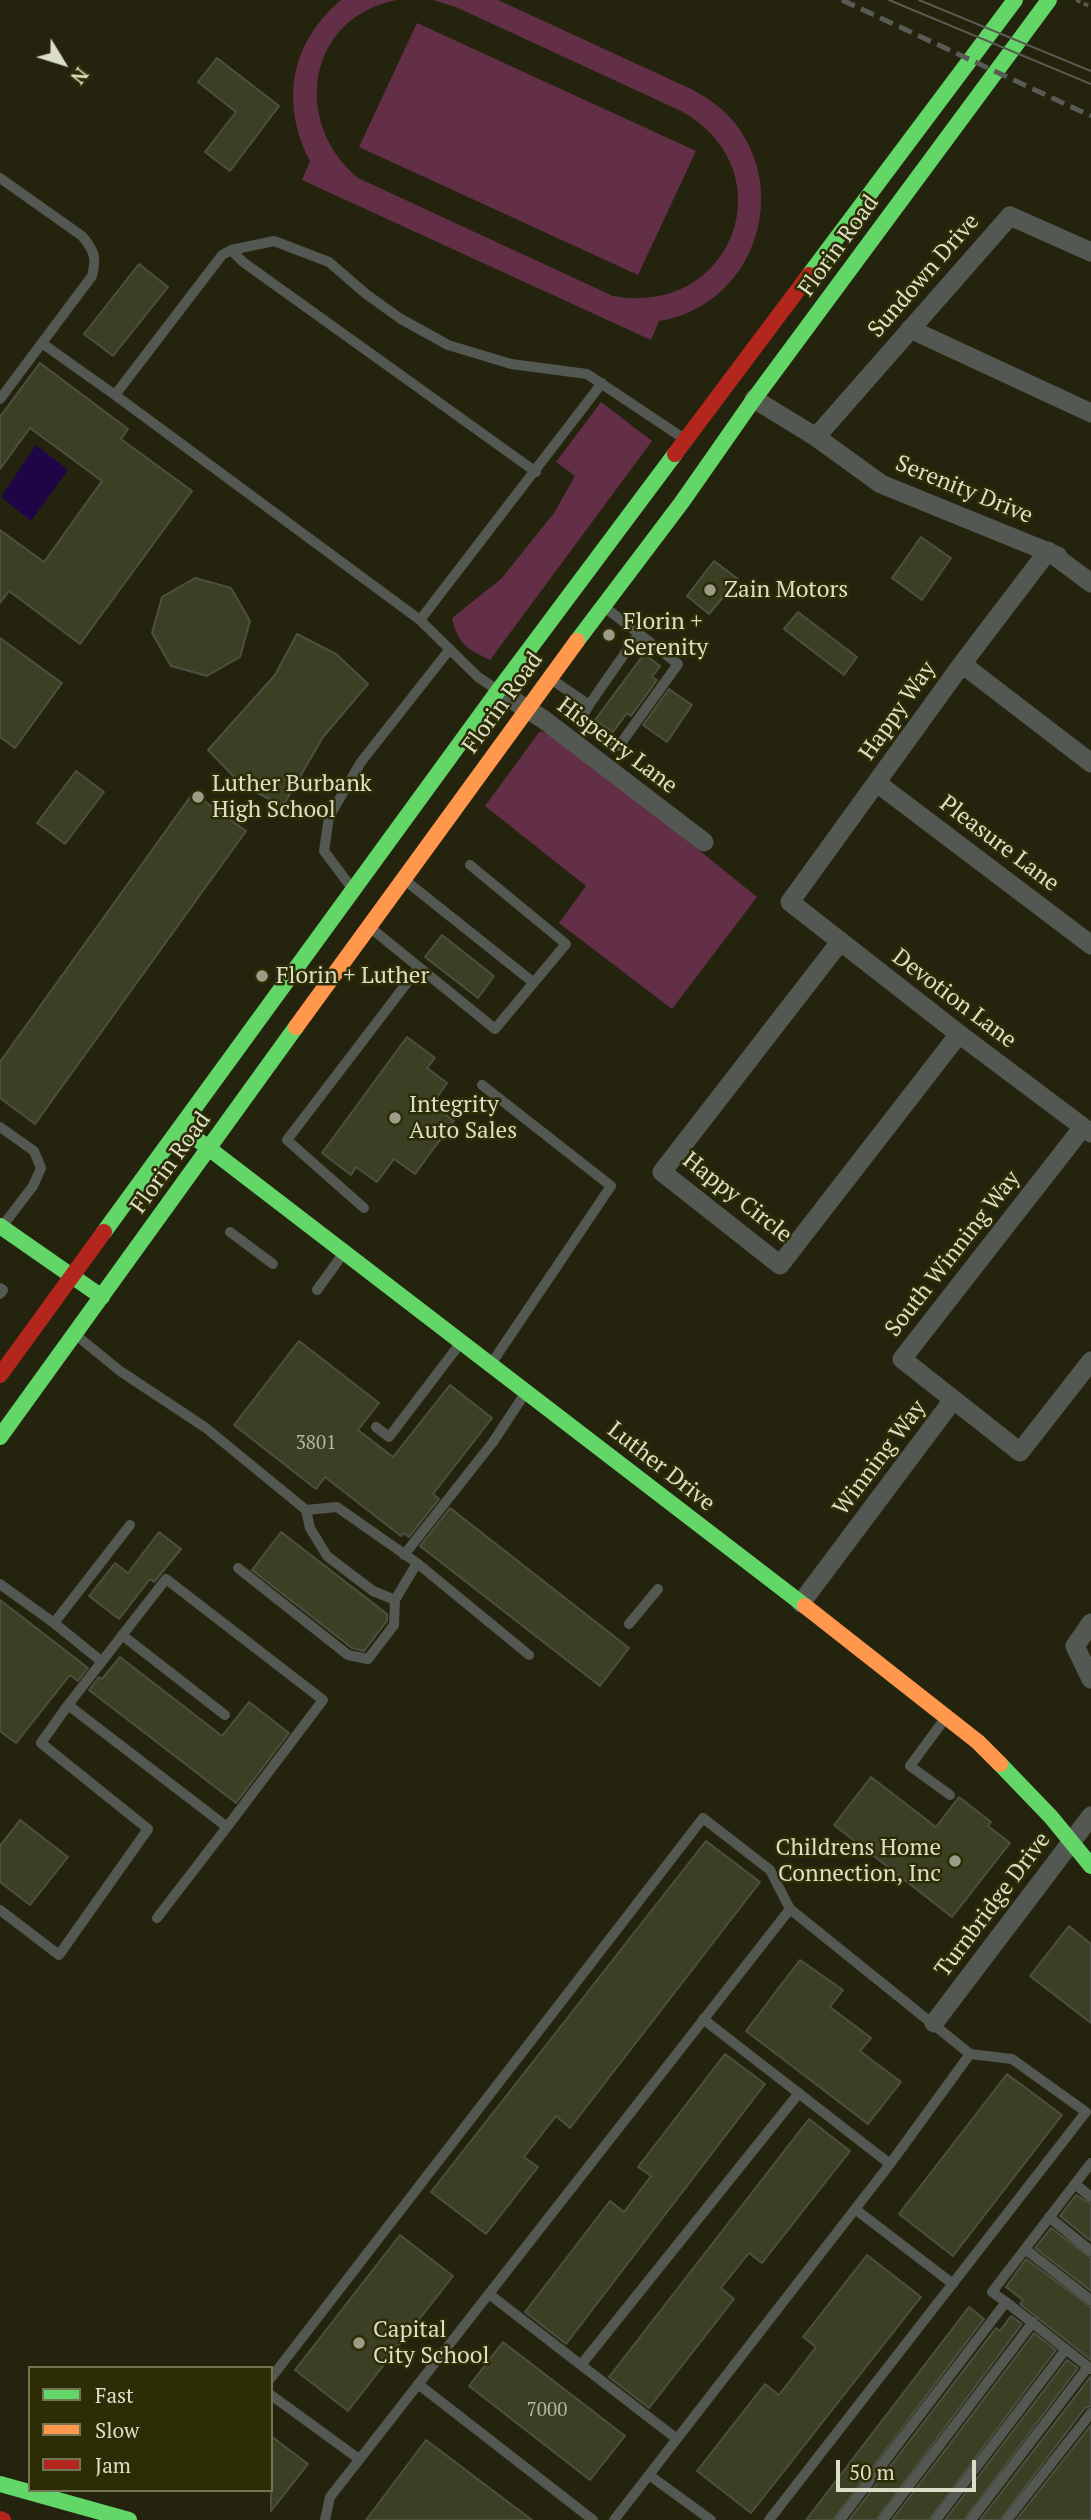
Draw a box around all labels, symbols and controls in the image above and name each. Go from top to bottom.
north arrow [28,28,98,98]
text: N [66,63,94,90]
street label: Florin Road [793,190,885,302]
street label: Sundown Drive [863,208,985,344]
street label: Serenity Drive [891,450,1037,530]
place label: Zain Motors [724,576,848,604]
marker: Zain Motors [702,582,718,598]
place label: Florin + Serenity [623,608,708,662]
marker: Florin + Serenity [601,627,617,643]
street label: Florin Road [457,647,549,759]
street label: Happy Way [854,656,942,766]
street label: Hisperry Lane [552,692,682,800]
place label: Luther Burbank High School [212,770,372,824]
marker: Luther Burbank High School [190,789,206,805]
street label: Pleasure Lane [934,790,1064,898]
street label: Devotion Lane [887,943,1021,1055]
place label: Florin + Luther [276,962,429,990]
marker: Florin + Luther [254,968,270,984]
place label: Integrity Auto Sales [409,1091,517,1145]
street label: Florin Road [125,1107,217,1219]
marker: Integrity Auto Sales [387,1110,403,1126]
street label: Happy Circle [677,1147,797,1249]
street label: South Winning Way [880,1165,1026,1343]
street label: Winning Way [828,1395,932,1521]
street label: Luther Drive [602,1417,720,1517]
house number: 3801 [296,1433,336,1455]
street label: Turnbridge Drive [929,1827,1057,1983]
place label: Childrens Home Connection, Inc [776,1834,941,1888]
marker: Childrens Home Connection, Inc [947,1853,963,1869]
place label: Capital City School [373,2316,489,2370]
marker: Capital City School [351,2335,367,2351]
legend [28,2366,273,2492]
text: Fast [95,2381,134,2409]
house number: 7000 [527,2400,567,2422]
text: Slow [95,2416,139,2444]
scale bar [839,2446,979,2490]
text: Jam [95,2451,131,2479]
text: 50 m [849,2458,895,2486]

